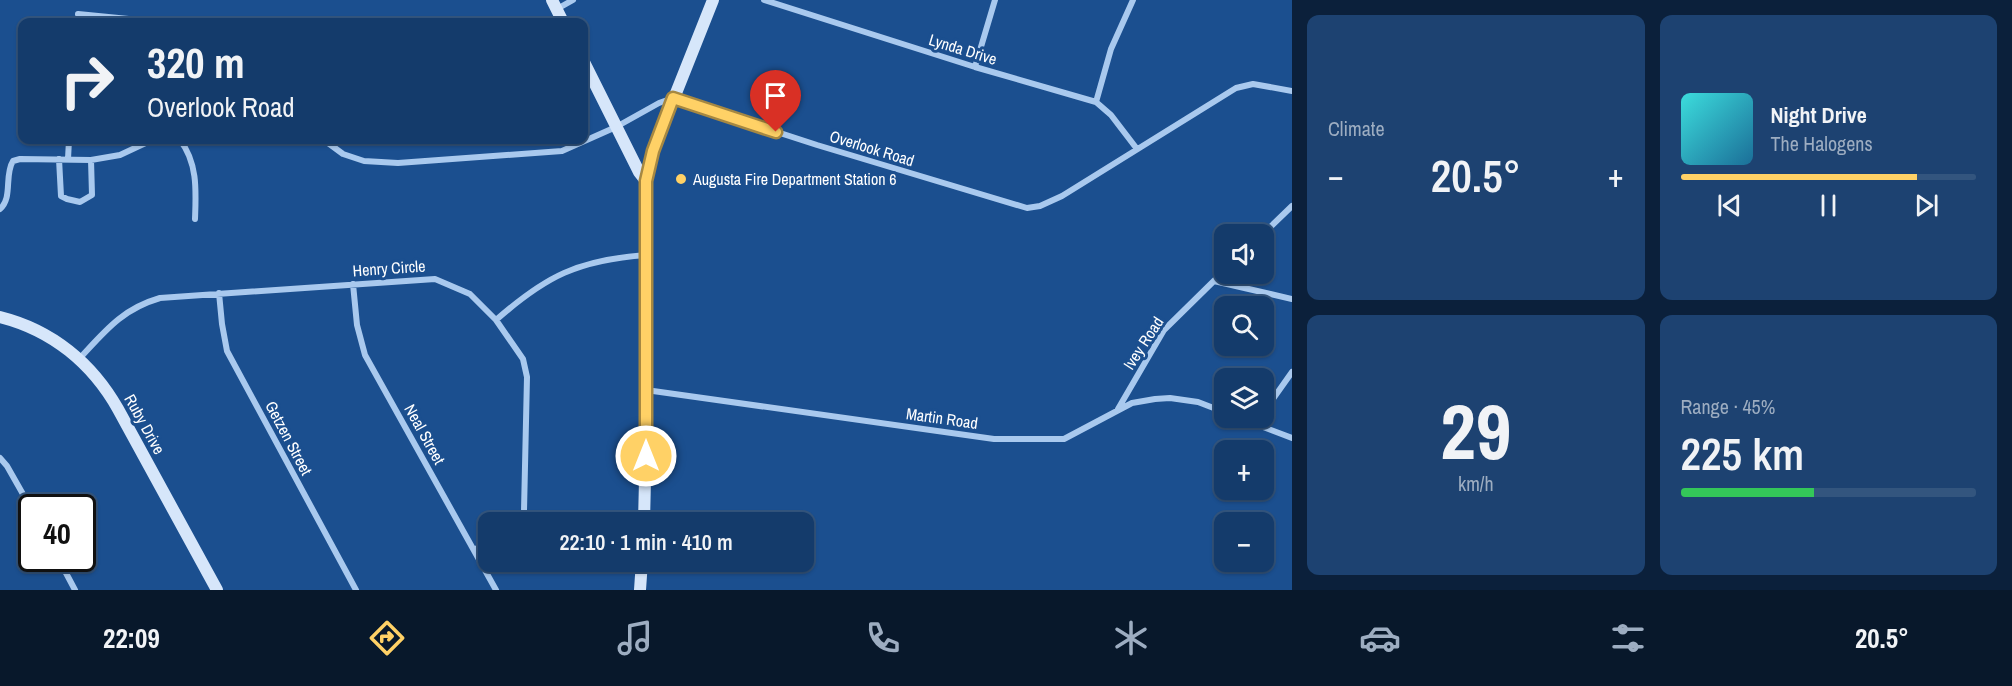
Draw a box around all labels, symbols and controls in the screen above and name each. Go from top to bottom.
street label: Lynda Drive [926,28,1000,70]
text: 320 m [147,35,245,91]
icon: right [48,42,126,120]
pin [750,70,801,132]
icon: arrive [759,79,792,112]
text: Overlook Road [147,89,295,125]
text: Night Drive [1771,100,1867,130]
text: Climate [1328,115,1385,142]
street label: Overlook Road [827,125,917,171]
text: The Halogens [1771,130,1873,157]
text: 20.5° [1431,145,1521,206]
text: − [1328,153,1344,197]
text: + [1608,153,1623,197]
place label: Augusta Fire Department Station 6 [692,168,897,190]
marker: Augusta Fire Department Station 6 [674,172,688,186]
icon: previous [1713,189,1746,222]
icon: pause [1812,189,1845,222]
icon: next [1910,189,1943,222]
map controls [1214,224,1274,572]
button: sound [1214,224,1274,284]
street label: Henry Circle [352,254,426,282]
button: search [1214,296,1274,356]
street label: Ivey Road [1118,312,1168,374]
button: layers [1214,368,1274,428]
text: 29 [1440,378,1511,483]
street label: Ruby Drive [119,390,171,458]
text: Range · 45% [1681,393,1775,420]
street label: Getzen Street [260,397,318,479]
street label: Neal Street [399,400,451,468]
street label: Martin Road [905,402,979,434]
text: 225 km [1681,423,1804,484]
position arrow [614,424,678,488]
button: + [1214,440,1274,500]
text: km/h [1458,470,1494,497]
speed limit sign: 40 [18,494,96,572]
button: − [1214,512,1274,572]
text: 22:10 · 1 min · 410 m [559,527,733,557]
icon: directions [366,617,408,659]
icon: music [614,617,656,659]
icon: phone [862,617,904,659]
icon: climate [1110,617,1152,659]
icon: car [1359,617,1401,659]
icon: filters [1607,617,1649,659]
text: 22:09 [103,620,160,656]
text: 20.5° [1855,620,1909,656]

